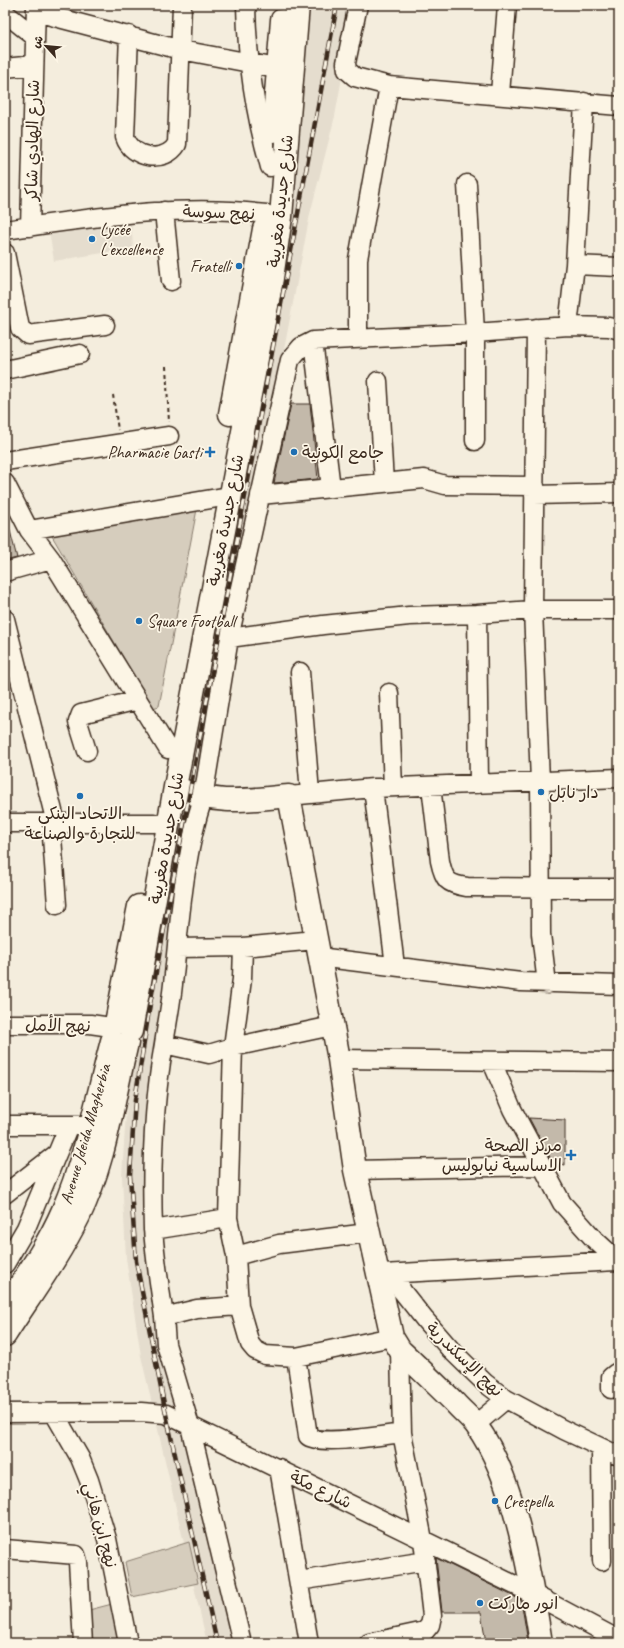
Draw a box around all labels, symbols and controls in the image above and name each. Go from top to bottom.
north arrow [26,26,66,66]
text: ش [28,33,46,50]
street label: شارع الهادي شاكر [21,79,46,203]
street label: شارع جديدة مغربية [263,134,299,269]
street label: نهج سوسة [182,201,256,225]
place label: Lycée L'excellence [100,219,164,260]
marker: Lycée L'excellence [87,234,97,244]
place label: Fratelli [190,256,234,277]
marker: Fratelli [234,261,244,271]
place label: Pharmacie Gasti [108,442,205,463]
place label: جامع الكونية [302,442,384,464]
marker: Pharmacie Gasti [205,447,215,457]
marker: جامع الكونية [289,447,299,457]
street label: شارع جديدة مغربية [202,453,250,588]
place label: Square Football [147,611,238,632]
marker: Square Football [134,616,144,626]
street label: شارع جديدة مغربية [145,770,189,906]
place label: دار نابل [549,782,599,803]
marker: دار نابل [536,787,546,797]
marker: الاتحاد البنكي للتجارة والصناعة [75,791,85,801]
place label: الاتحاد البنكي للتجارة والصناعة [25,803,135,844]
street label: نهج الأمل [25,1013,91,1038]
street label: Avenue Jdeida Magherbia [55,1060,116,1207]
place label: مركز الصحة الاساسية نيابوليس [442,1135,562,1176]
marker: مركز الصحة الاساسية نيابوليس [565,1149,577,1161]
street label: نهج الإسكندرية [421,1317,508,1402]
street label: شارع مكة [286,1466,355,1514]
street label: نهج ابن هاني [75,1480,122,1571]
place label: Crespella [503,1491,555,1512]
marker: Crespella [490,1496,500,1506]
place label: انور ماركت [488,1593,558,1614]
marker: انور ماركت [475,1598,485,1608]

